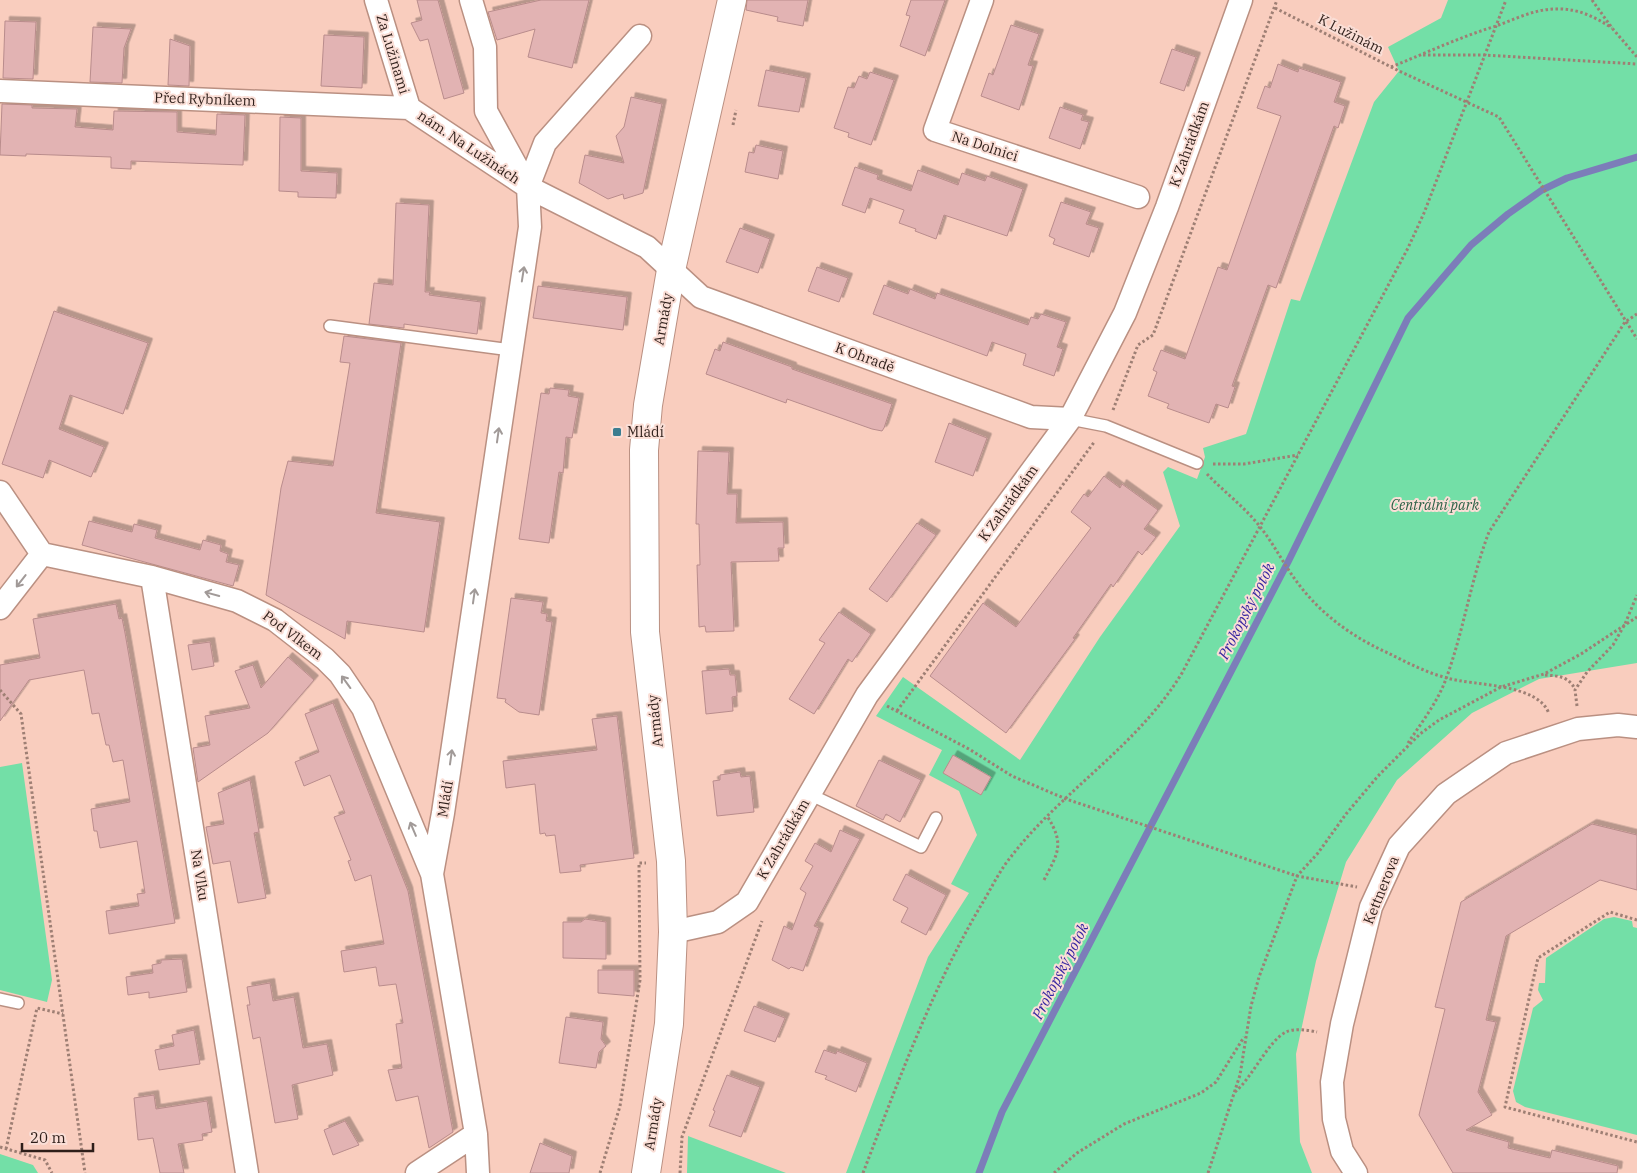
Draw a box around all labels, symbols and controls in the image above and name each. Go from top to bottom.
street label: K Lužinám [1315,10,1387,58]
street label: Za Lužinami [372,12,414,96]
street label: Před Rybníkem [154,88,256,110]
street label: K Zahrádkám [1165,99,1213,189]
street label: nám. Na Lužinách [414,106,524,188]
street label: Na Dolnici [950,127,1020,165]
one-way arrow [518,267,528,283]
street label: Armády [650,291,677,347]
street label: K Ohradě [833,338,897,376]
place label: Mládí [627,423,664,441]
marker: Mládí [611,426,623,438]
one-way arrow [494,427,504,443]
street label: K Zahrádkám [974,461,1042,545]
park label: Centrální park [1391,496,1480,514]
water label: Prokopský potok [1213,560,1278,663]
one-way arrow [16,574,26,588]
one-way arrow [470,588,480,604]
one-way arrow [205,589,221,598]
street label: Pod Vlkem [259,607,327,663]
one-way arrow [340,676,351,689]
street label: Armády [643,693,667,748]
one-way arrow [447,749,457,765]
street label: Mládí [433,779,457,819]
street label: K Zahrádkám [753,796,813,882]
one-way arrow [408,822,418,837]
street label: Na Vlku [187,848,213,902]
street label: Kettnerova [1359,853,1403,927]
water label: Prokopský potok [1027,920,1092,1023]
street label: Armády [640,1096,666,1151]
scale bar [22,1120,94,1152]
text: 20 m [30,1128,66,1147]

